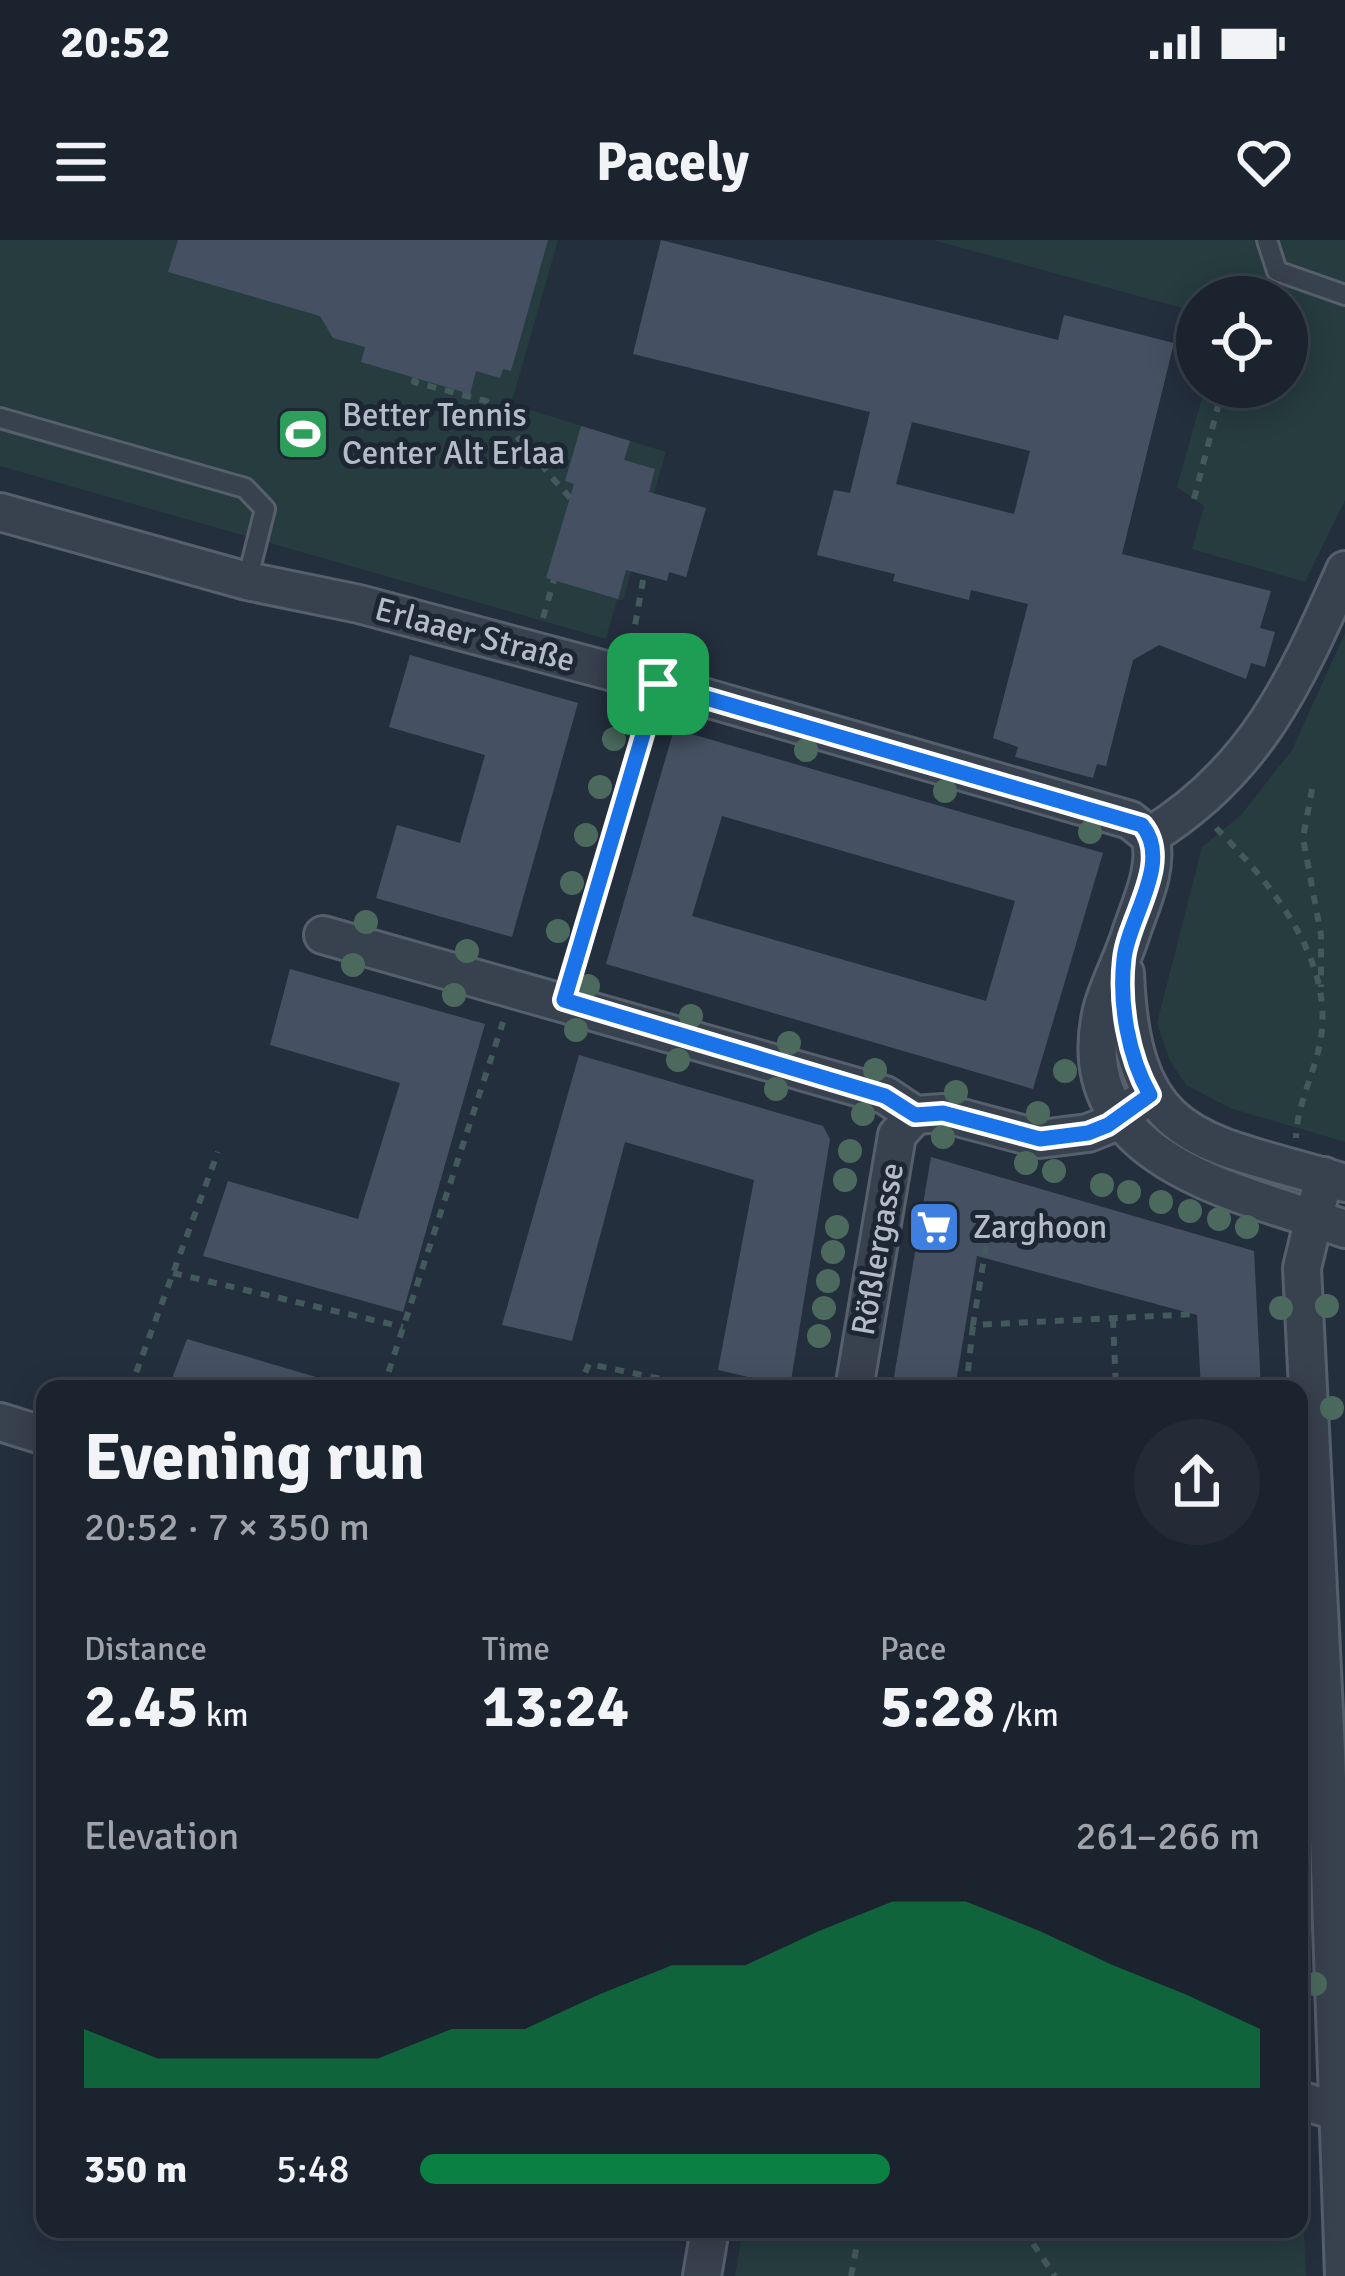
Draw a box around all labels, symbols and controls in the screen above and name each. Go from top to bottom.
text: 20:52 [60,15,170,70]
icon: menu [48,129,114,195]
text: Pacely [596,129,749,196]
icon: heart [1231,129,1297,195]
map controls [1176,276,1308,408]
button: locate [1176,276,1308,408]
place label: Better Tennis Center Alt Erlaa [342,395,565,474]
sports icon: Better Tennis Center Alt Erlaa [275,406,331,462]
street label: Erlaaer Straße [370,589,580,681]
pin [607,633,709,735]
icon: arrive [625,651,691,717]
street label: Rößlergasse [843,1160,913,1338]
supermarket icon: Zarghoon [906,1199,962,1255]
place label: Zarghoon [973,1207,1107,1248]
text: Evening run [84,1417,425,1498]
button: share [1134,1419,1260,1545]
text: 20:52 · 7 × 350 m [84,1503,370,1551]
text: Distance [84,1629,207,1670]
text: Time [482,1629,550,1670]
text: Pace [880,1629,946,1670]
text: 2.45 [84,1670,198,1744]
text: 13:24 [482,1670,629,1744]
text: 5:28 [880,1670,995,1744]
text: km [198,1695,249,1736]
text: /km [995,1695,1059,1736]
text: Elevation [84,1812,239,1860]
text: 261–266 m [1075,1812,1260,1860]
text: 350 m [84,2145,187,2193]
text: 5:48 [276,2145,350,2193]

